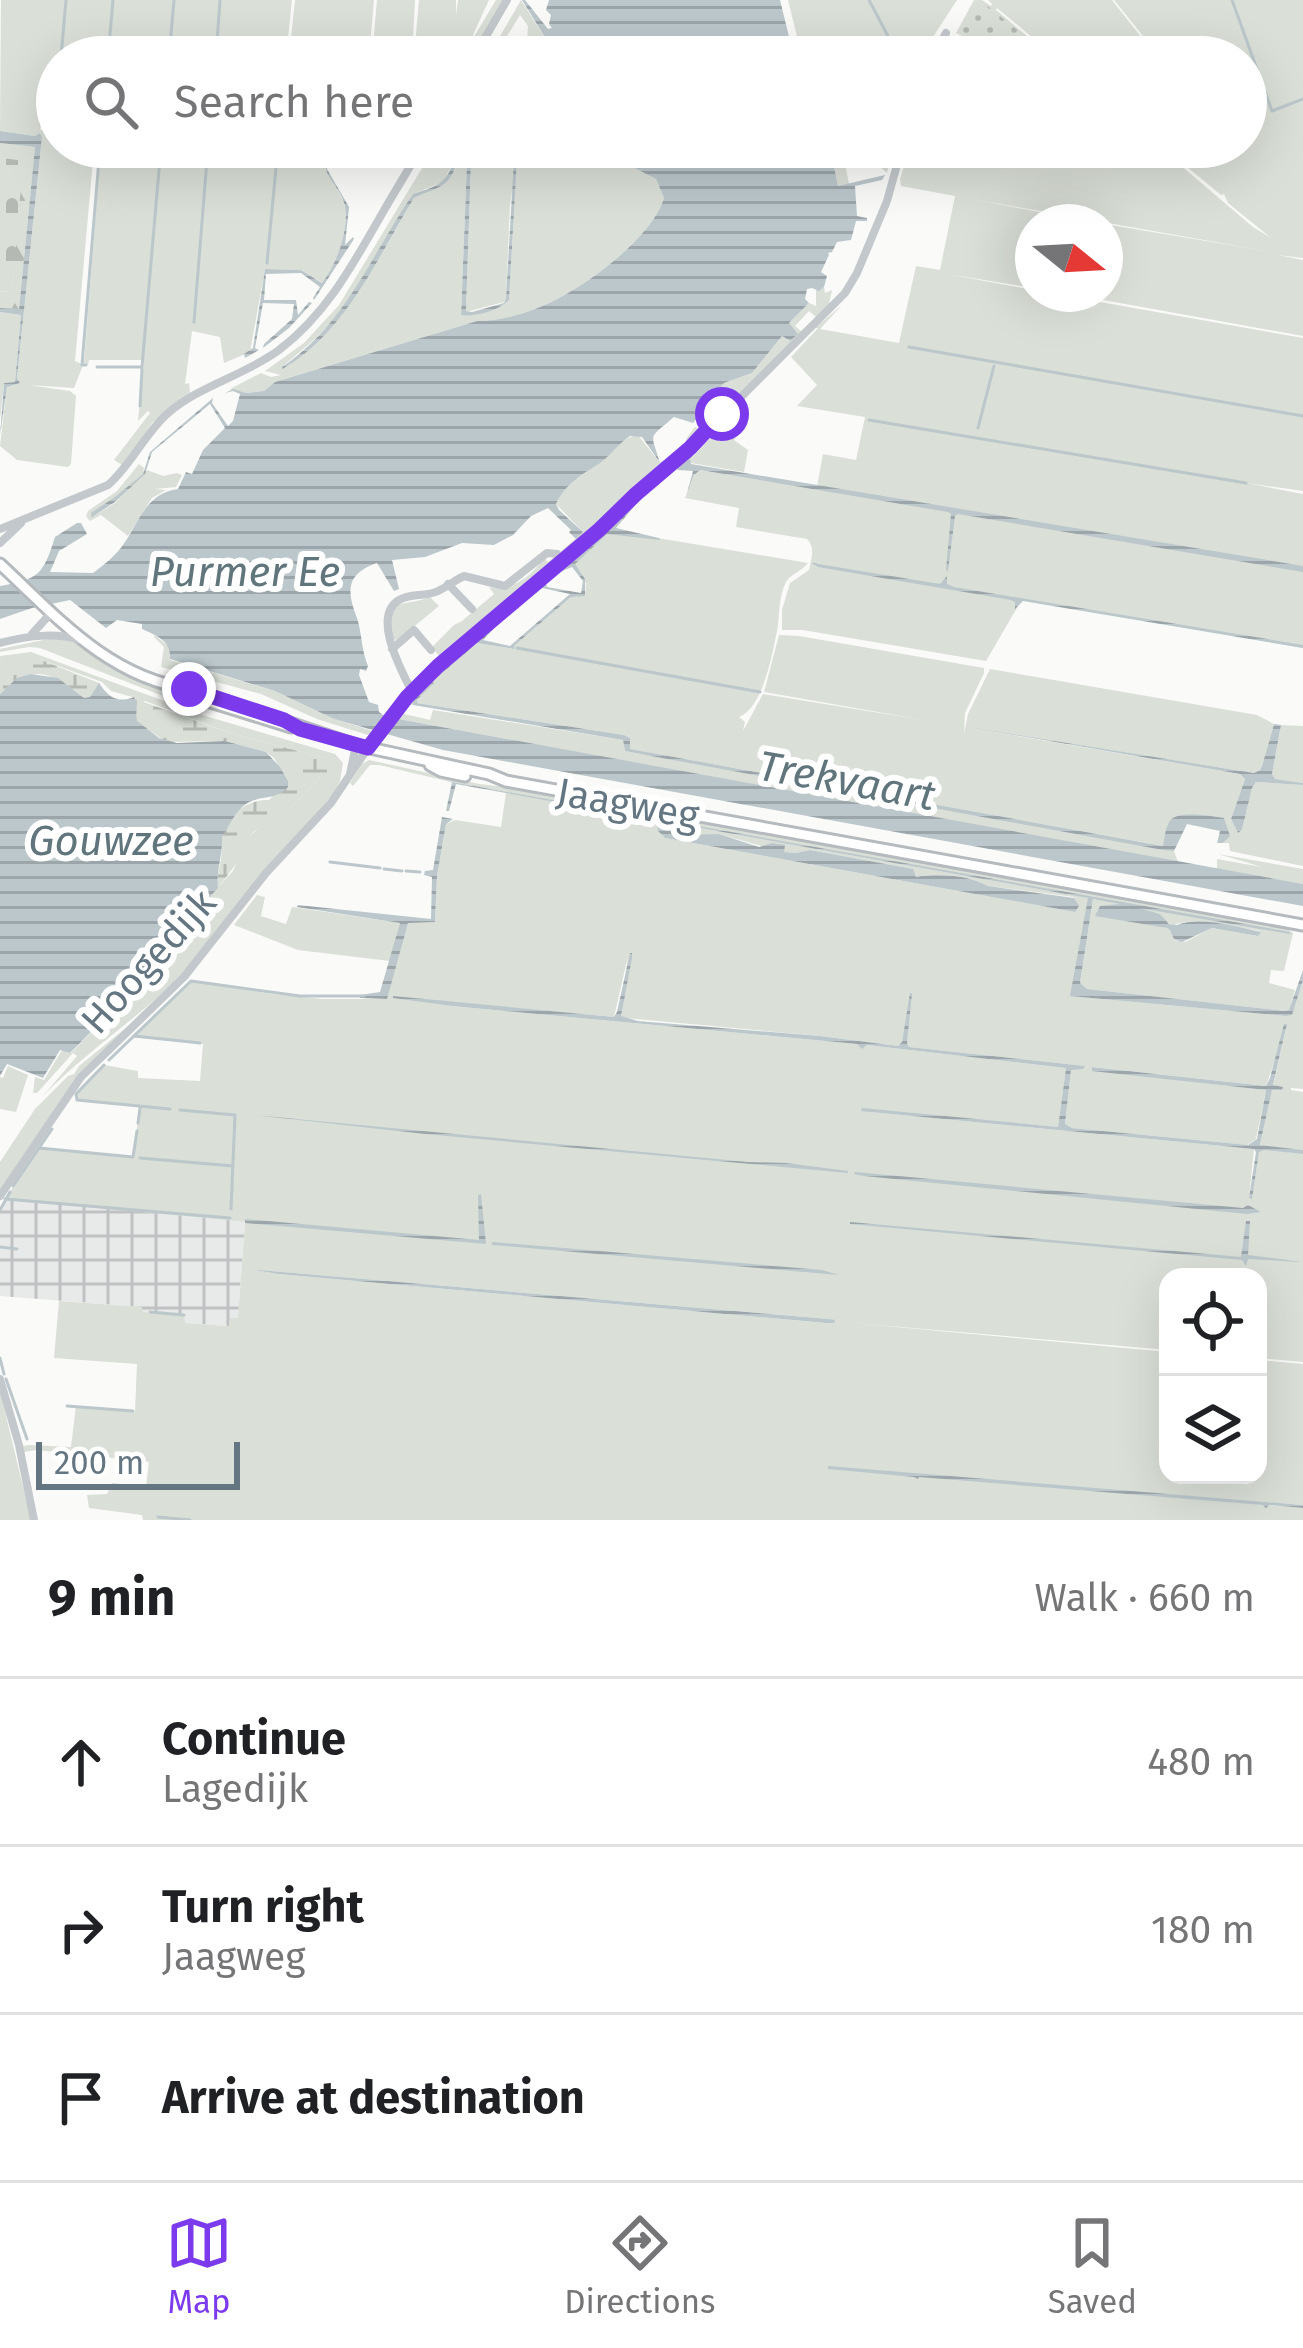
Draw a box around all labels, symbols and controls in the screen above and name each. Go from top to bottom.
search box [36,36,1267,168]
icon: search [78,69,144,135]
text: Search here [174,75,414,129]
north arrow [1015,204,1123,312]
route start [695,387,749,441]
water label: Purmer Ee [150,547,340,597]
route end [162,662,216,716]
water label: Trekvaart [755,741,939,821]
street label: Jaagweg [553,769,703,839]
water label: Gouwzee [28,816,194,866]
street label: Hoogedijk [72,880,225,1043]
map controls [1159,1268,1267,1484]
button: locate [1159,1268,1267,1376]
button: layers [1159,1376,1267,1484]
scale bar [36,1436,240,1489]
text: 200 m [54,1443,144,1483]
text: 9 min [48,1567,176,1629]
text: Walk · 660 m [1035,1575,1255,1621]
text: Continue [162,1712,346,1766]
icon: ahead [48,1729,114,1795]
text: 480 m [1147,1739,1255,1785]
text: Lagedijk [162,1766,308,1812]
text: Turn right [162,1880,364,1934]
icon: right [48,1897,114,1963]
text: 180 m [1151,1907,1255,1953]
text: Jaagweg [162,1934,306,1980]
icon: arrive [48,2065,114,2131]
text: Arrive at destination [162,2071,585,2125]
tab: Map [166,2210,232,2322]
tab: Directions [564,2210,716,2322]
tab: Saved [1048,2210,1137,2322]

